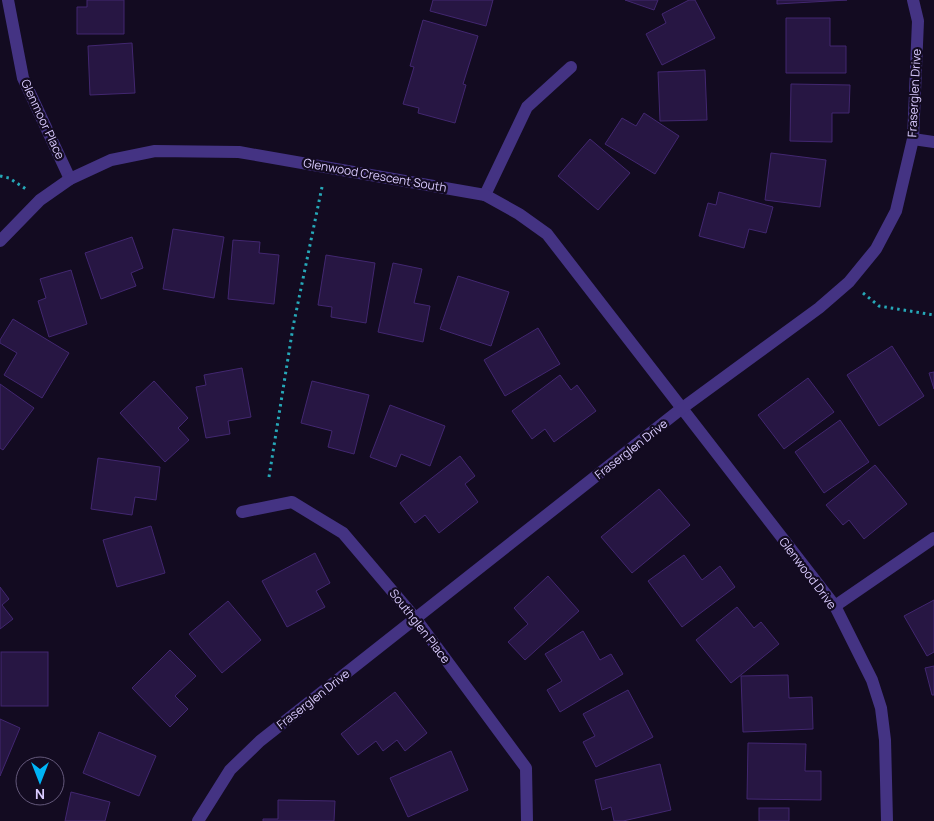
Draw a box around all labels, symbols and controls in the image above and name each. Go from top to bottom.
street label: Fraserglen Drive [903,48,925,138]
street label: Glenmoor Place [17,76,69,162]
street label: Glenwood Crescent South [302,154,448,196]
street label: Fraserglen Drive [591,415,671,483]
street label: Glenwood Drive [775,534,841,612]
street label: Southglen Place [386,585,454,667]
street label: Fraserglen Drive [273,665,353,733]
north arrow [15,756,65,806]
text: N [35,785,45,804]

